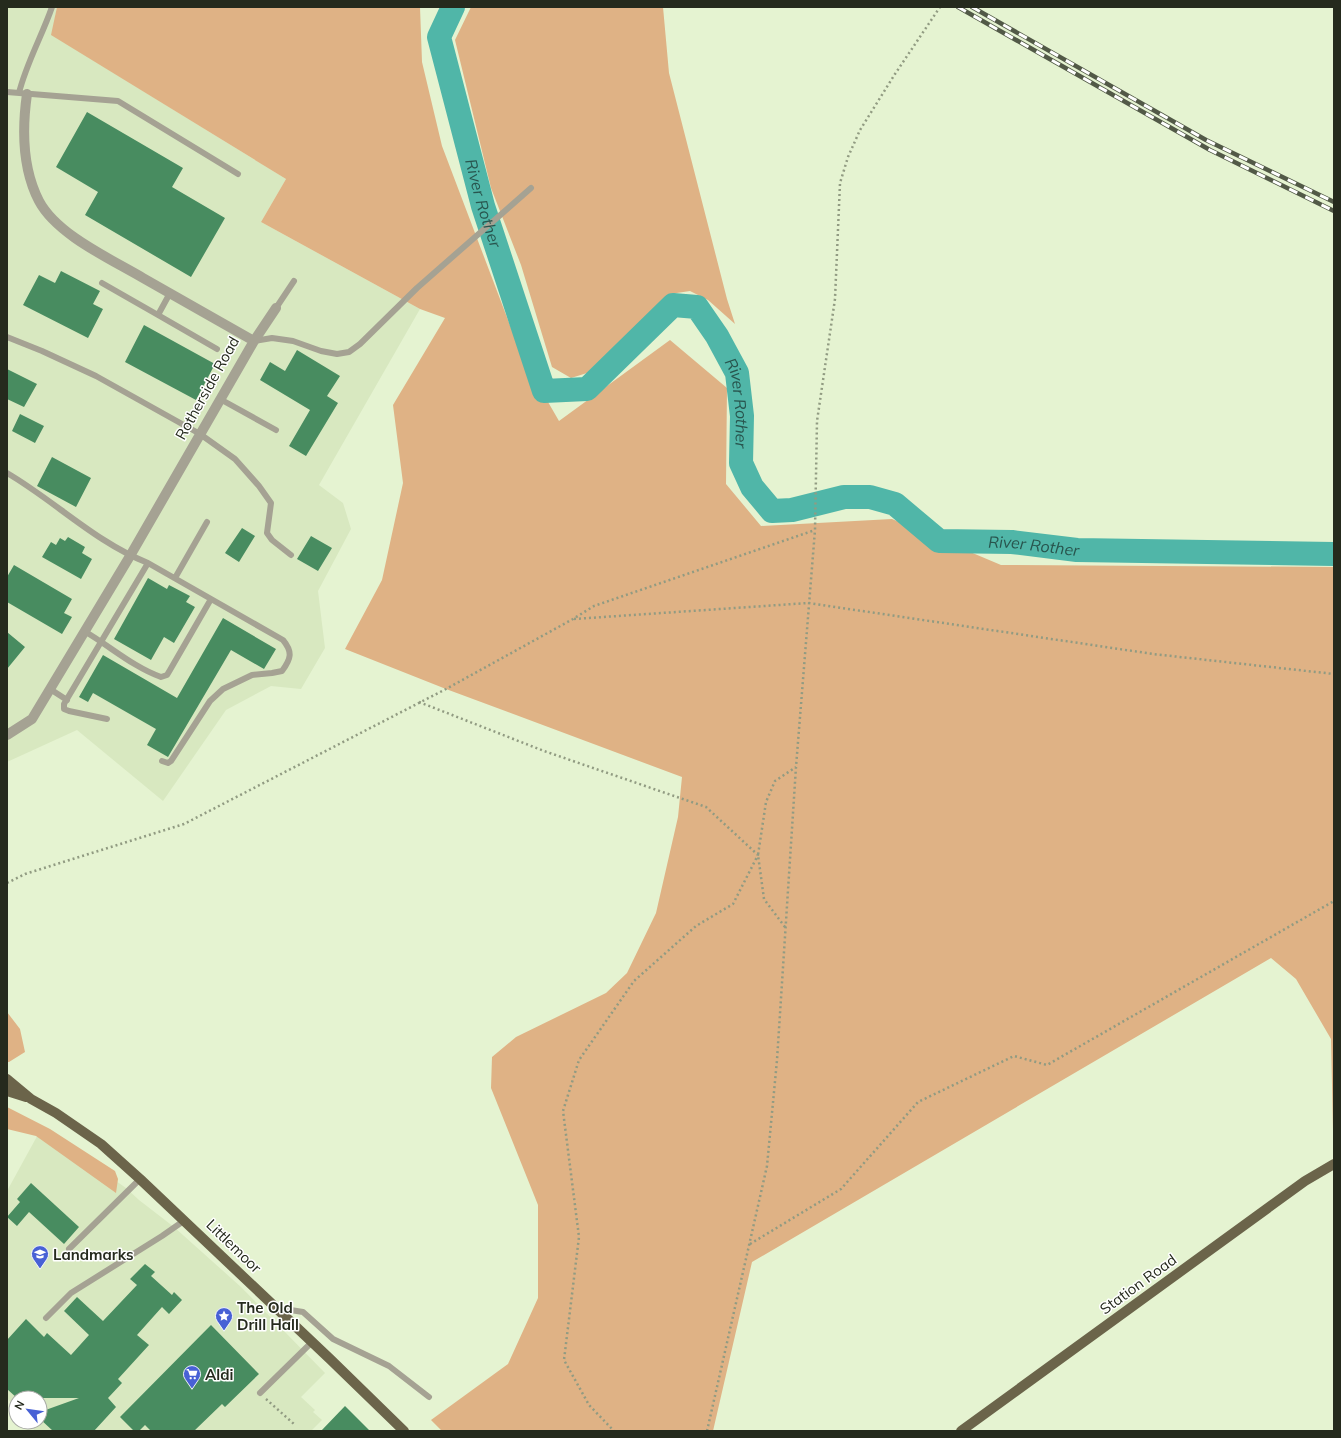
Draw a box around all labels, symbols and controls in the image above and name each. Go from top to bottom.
water label: River Rother [461,157,506,251]
street label: Rotherside Road [171,333,243,443]
water label: River Rother [721,354,752,450]
water label: River Rother [988,532,1081,560]
street label: Littlemoor [202,1215,266,1277]
school or university icon: Landmarks [30,1244,50,1269]
place label: Landmarks [53,1245,133,1264]
street label: Station Road [1096,1250,1180,1318]
place label: The Old Drill Hall [237,1298,299,1334]
place icon: The Old Drill Hall [214,1306,234,1331]
supermarket icon: Aldi [182,1364,202,1389]
place label: Aldi [205,1365,233,1384]
north arrow [8,1390,48,1430]
text: N [11,1398,27,1412]

